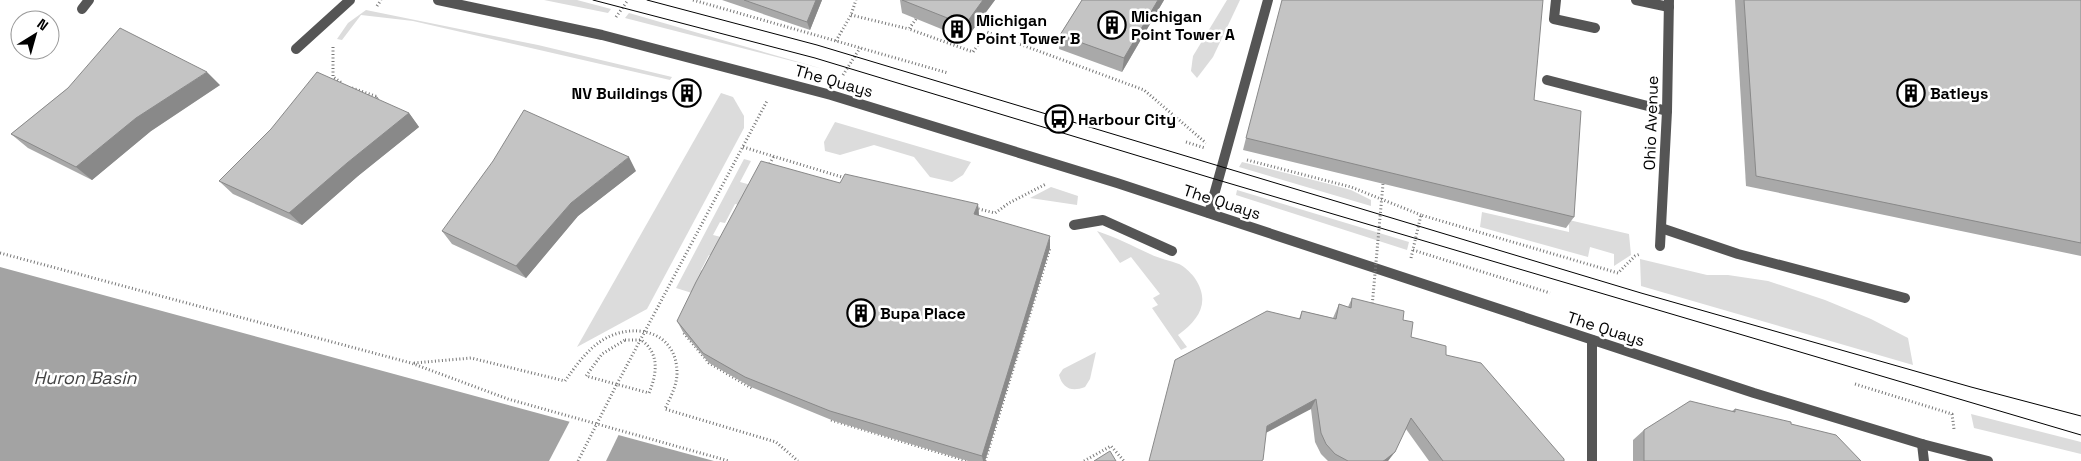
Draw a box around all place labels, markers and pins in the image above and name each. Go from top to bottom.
place label: Michigan Point Tower A [1131,6,1235,45]
place label: Michigan Point Tower B [976,10,1080,49]
building icon: Michigan Point Tower A [1097,10,1127,40]
building icon: Michigan Point Tower B [942,14,972,44]
building icon: NV Buildings [672,78,702,108]
building icon: Batleys [1896,78,1926,108]
place label: NV Buildings [572,83,668,104]
place label: Batleys [1930,83,1988,104]
bus stop icon: Harbour City [1044,104,1074,134]
place label: Harbour City [1078,109,1176,130]
building icon: Bupa Place [846,298,876,328]
place label: Bupa Place [880,303,966,324]

